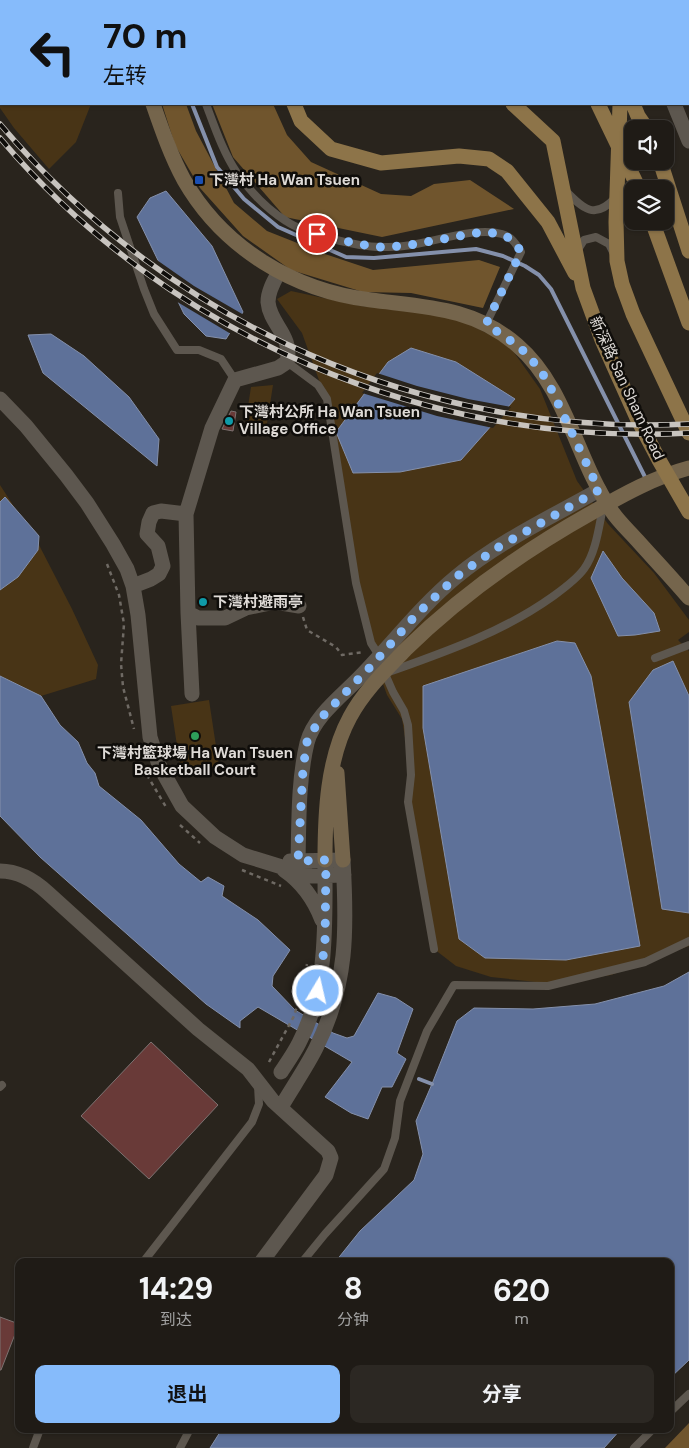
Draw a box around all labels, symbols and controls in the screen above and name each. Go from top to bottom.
text: 70 m [103,13,187,59]
icon: left [20,20,85,85]
text: 左转 [103,61,147,90]
map controls [624,120,674,230]
button: sound [624,120,674,170]
place label: 下灣村 Ha Wan Tsuen [209,170,360,190]
marker: 下灣村 Ha Wan Tsuen [193,174,205,186]
button: layers [624,180,674,230]
pin [296,213,338,255]
icon: arrive [303,220,331,248]
street label: 新深路 San Sham Road [585,313,669,463]
place label: 下灣村公所 Ha Wan Tsuen Village Office [239,402,420,439]
marker: 下灣村公所 Ha Wan Tsuen Village Office [223,415,235,427]
place label: 下灣村避雨亭 [213,592,303,612]
marker: 下灣村避雨亭 [197,596,209,608]
marker: 下灣村籃球場 Ha Wan Tsuen Basketball Court [189,730,201,742]
place label: 下灣村籃球場 Ha Wan Tsuen Basketball Court [97,743,293,780]
position arrow [291,964,343,1016]
text: 14:29 [139,1269,213,1308]
text: 8 [344,1269,363,1308]
text: 620 [493,1271,550,1310]
text: m [514,1308,529,1329]
text: 到达 [160,1309,192,1330]
text: 分钟 [337,1309,369,1330]
button: 退出 [35,1365,340,1423]
button: 分享 [350,1365,654,1423]

